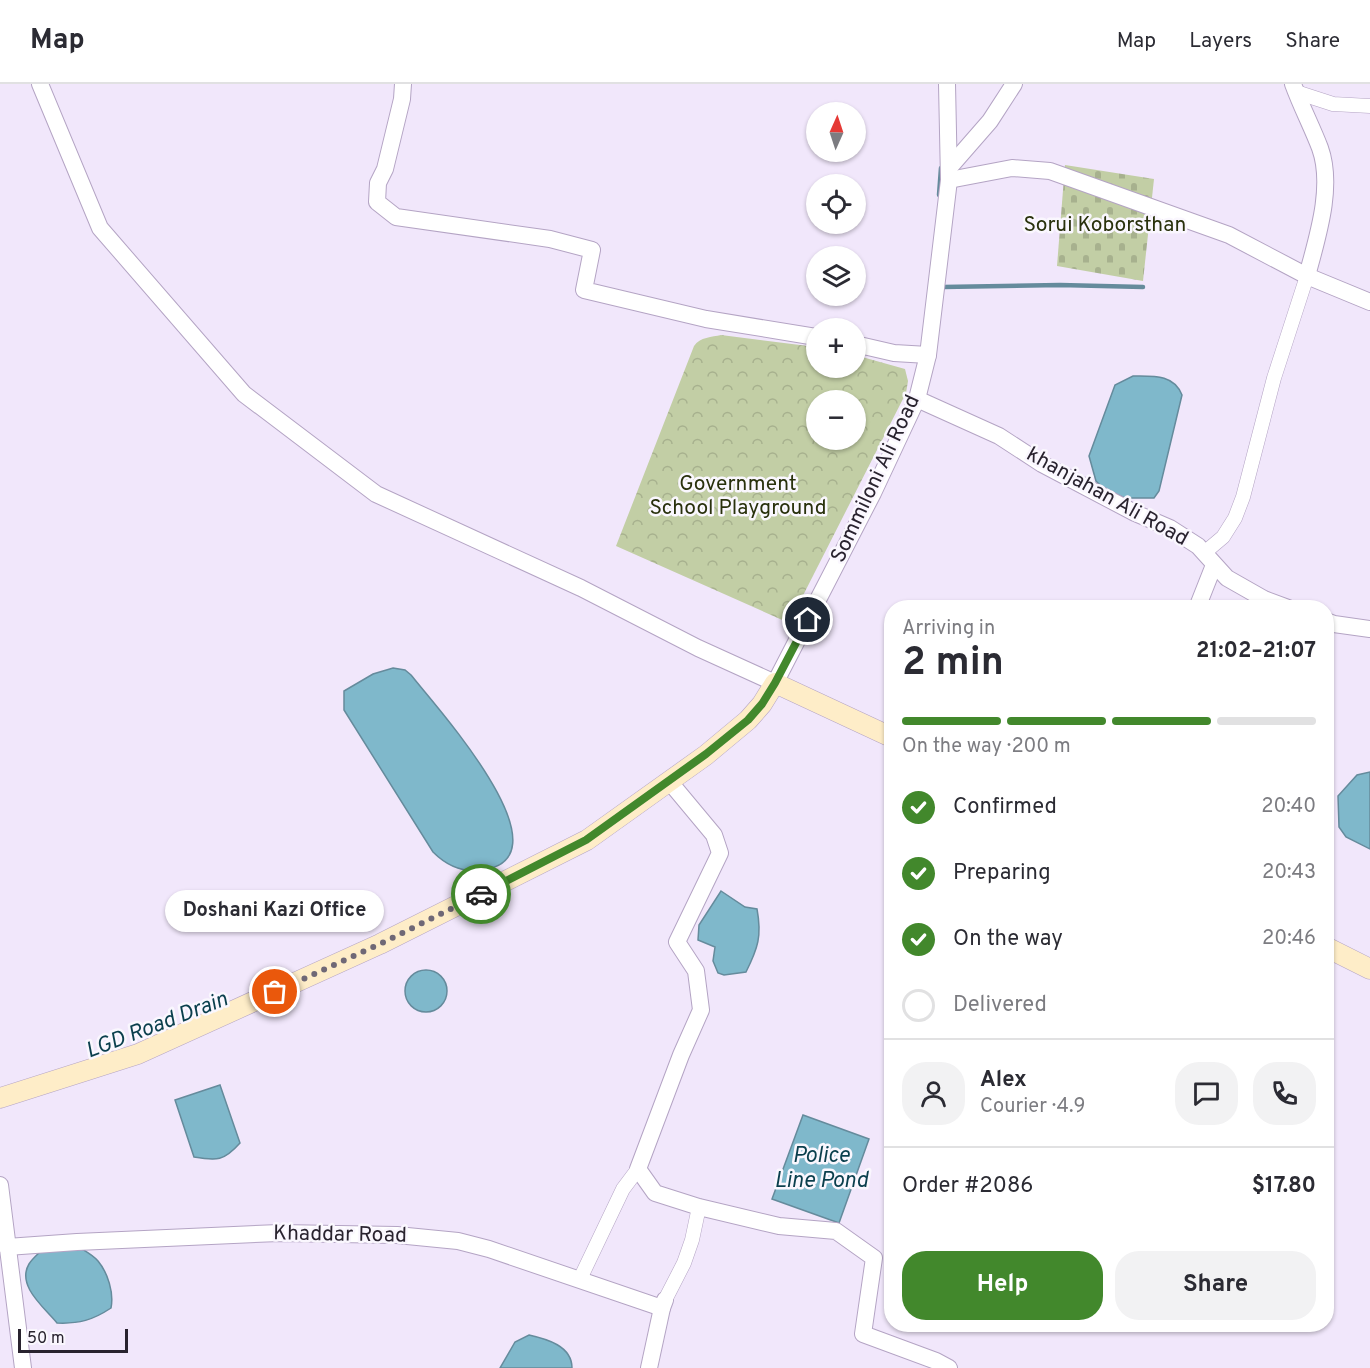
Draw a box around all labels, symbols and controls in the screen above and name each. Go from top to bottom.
text: Map [30,23,85,59]
text: Map [1117,28,1156,55]
text: Layers [1189,28,1252,55]
text: Share [1285,28,1340,55]
north arrow [806,102,866,162]
map controls [806,102,866,450]
button: locate [806,174,866,234]
park label: Sorui Koborsthan [1024,212,1186,239]
button: layers [806,246,866,306]
button: + [806,318,866,378]
button: − [806,390,866,450]
street label: Sommiloni Ali Road [825,391,927,567]
street label: khanjahan Ali Road [1021,441,1193,553]
park label: Government School Playground [649,471,827,522]
pin [782,594,833,645]
icon: home [791,603,824,636]
text: Arriving in [902,616,995,642]
text: 21:02–21:07 [1196,638,1316,665]
text: 2 min [902,640,1004,689]
text: On the way · 200 m [902,734,1071,760]
icon: check [902,791,935,824]
text: Confirmed [953,794,1057,821]
text: 20:40 [1261,794,1316,820]
icon: check [902,857,935,890]
text: Preparing [953,860,1051,887]
text: 20:43 [1262,860,1316,886]
courier [451,864,511,924]
icon: car [465,878,498,911]
callout: Doshani Kazi Office [166,890,385,932]
text: Doshani Kazi Office [183,898,366,924]
icon: check [902,923,935,956]
text: On the way [953,926,1063,953]
text: 20:46 [1262,926,1316,952]
pin [249,966,300,1017]
icon: bag [258,975,291,1008]
water label: LGD Road Drain [82,986,232,1066]
text: Delivered [953,992,1047,1019]
button: person [902,1062,965,1125]
button: chat [1175,1062,1238,1125]
button: phone [1253,1062,1316,1125]
text: Alex [980,1067,1027,1094]
text: Courier · 4.9 [980,1094,1085,1120]
water label: Police Line Pond [774,1143,870,1195]
text: Order #2086 [902,1173,1034,1200]
text: $17.80 [1252,1173,1316,1200]
street label: Khaddar Road [273,1220,407,1250]
button: Help [902,1251,1103,1320]
button: Share [1115,1251,1316,1320]
scale bar [18,1326,128,1354]
text: 50 m [27,1329,65,1349]

